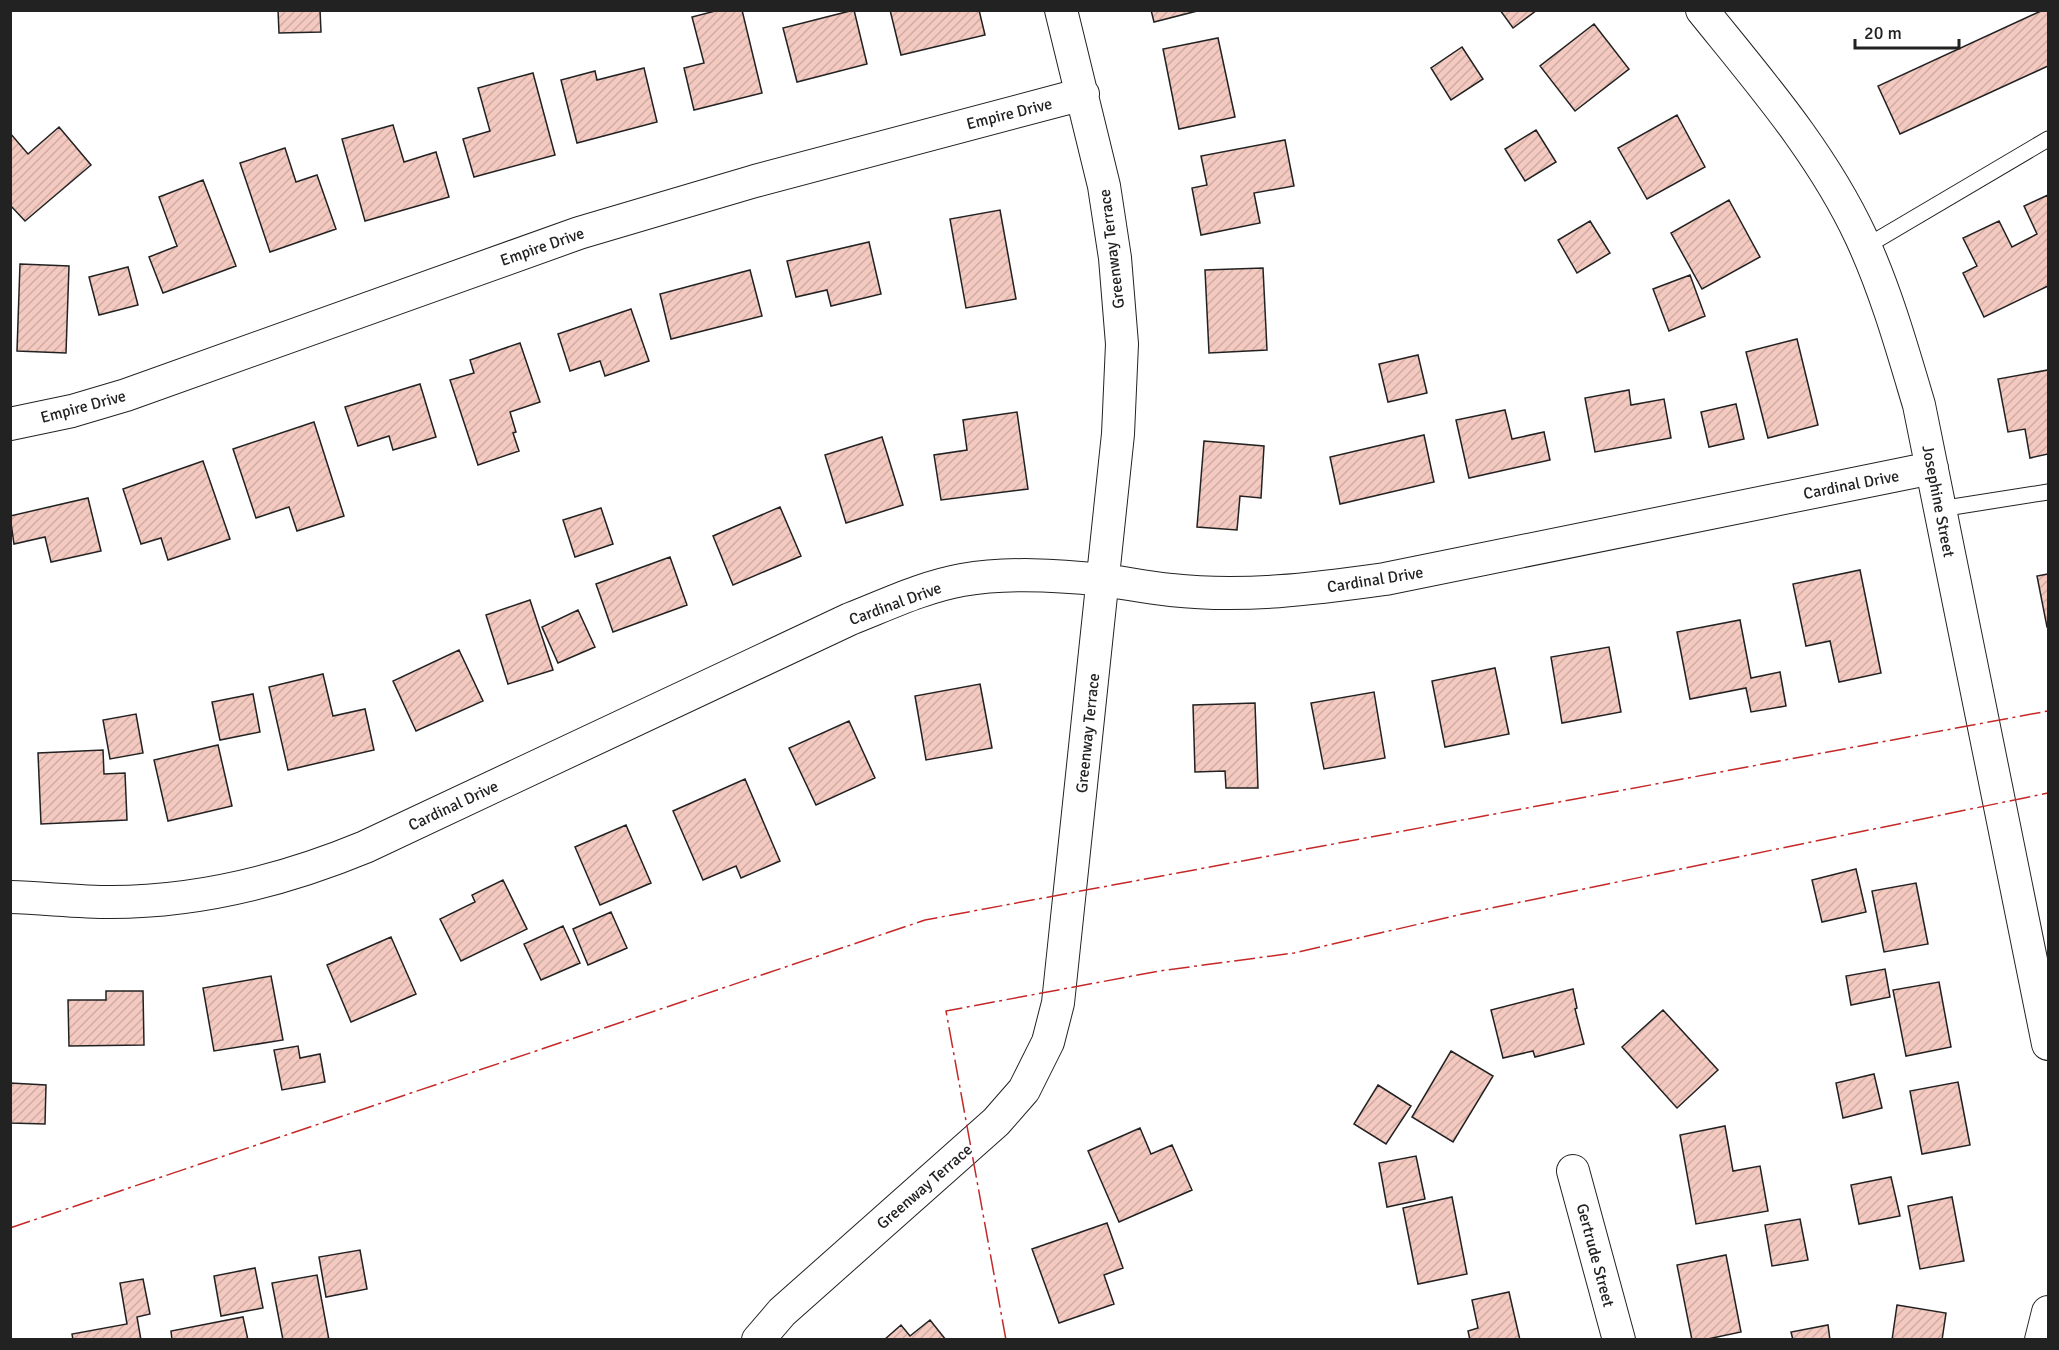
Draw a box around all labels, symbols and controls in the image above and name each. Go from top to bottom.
scale bar [1855,12,1958,50]
text: 20 m [1864,22,1902,44]
street label: Empire Drive [964,94,1054,134]
street label: Greenway Terrace [1095,188,1129,310]
street label: Empire Drive [498,223,587,271]
street label: Empire Drive [38,386,128,428]
street label: Josephine Street [1917,443,1959,559]
street label: Cardinal Drive [1802,466,1901,504]
street label: Cardinal Drive [1326,563,1425,597]
street label: Cardinal Drive [846,578,944,630]
street label: Greenway Terrace [1072,672,1104,794]
street label: Cardinal Drive [405,776,502,835]
street label: Greenway Terrace [873,1140,977,1234]
street label: Gertrude Street [1572,1201,1619,1310]

